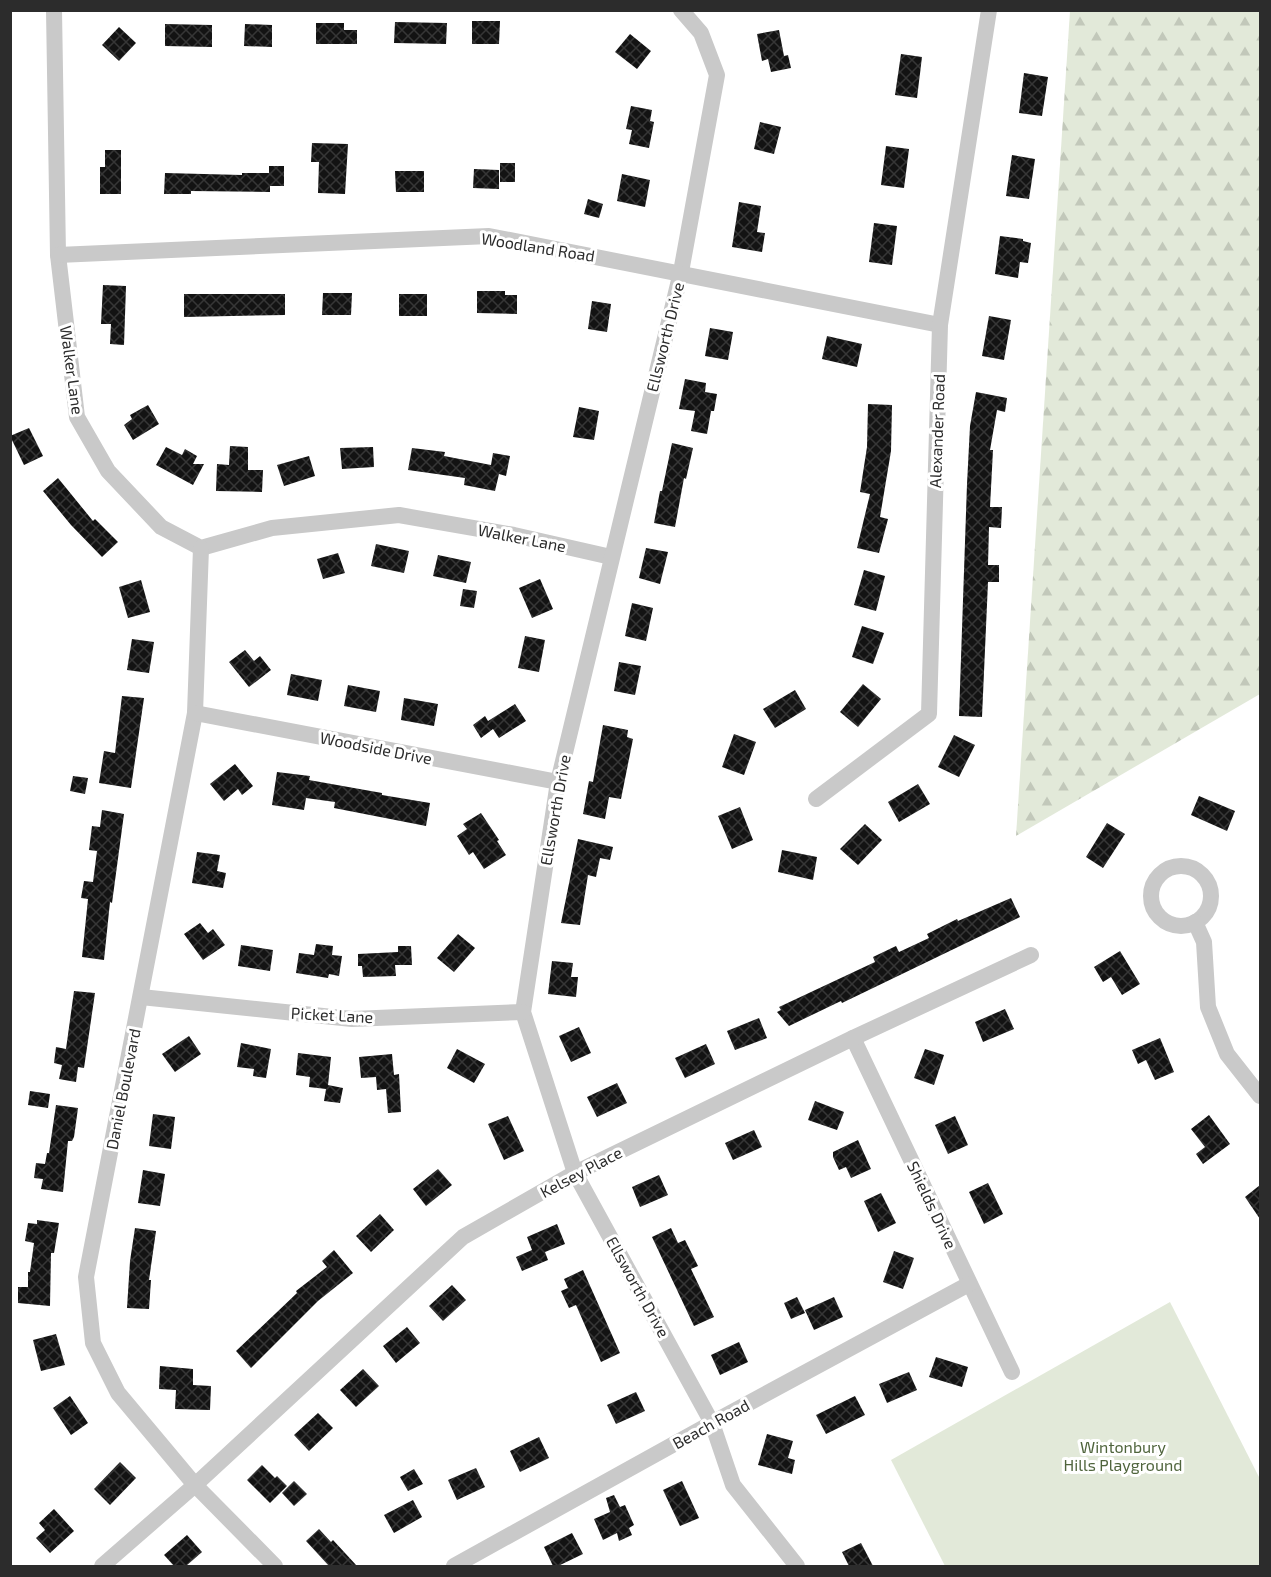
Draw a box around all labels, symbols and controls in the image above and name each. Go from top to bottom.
street label: Woodland Road [480,228,596,265]
street label: Ellsworth Drive [642,280,687,394]
street label: Walker Lane [57,324,88,416]
street label: Alexander Road [925,374,948,488]
street label: Walker Lane [476,520,568,555]
street label: Woodside Drive [319,727,434,768]
street label: Ellsworth Drive [535,753,574,867]
street label: Picket Lane [290,1003,374,1026]
street label: Daniel Boulevard [101,1027,144,1151]
street label: Kelsey Place [536,1142,625,1201]
street label: Shields Drive [904,1158,961,1252]
street label: Ellsworth Drive [603,1233,674,1340]
street label: Beach Road [669,1395,752,1452]
park label: Wintonbury Hills Playground [1063,1437,1183,1474]

